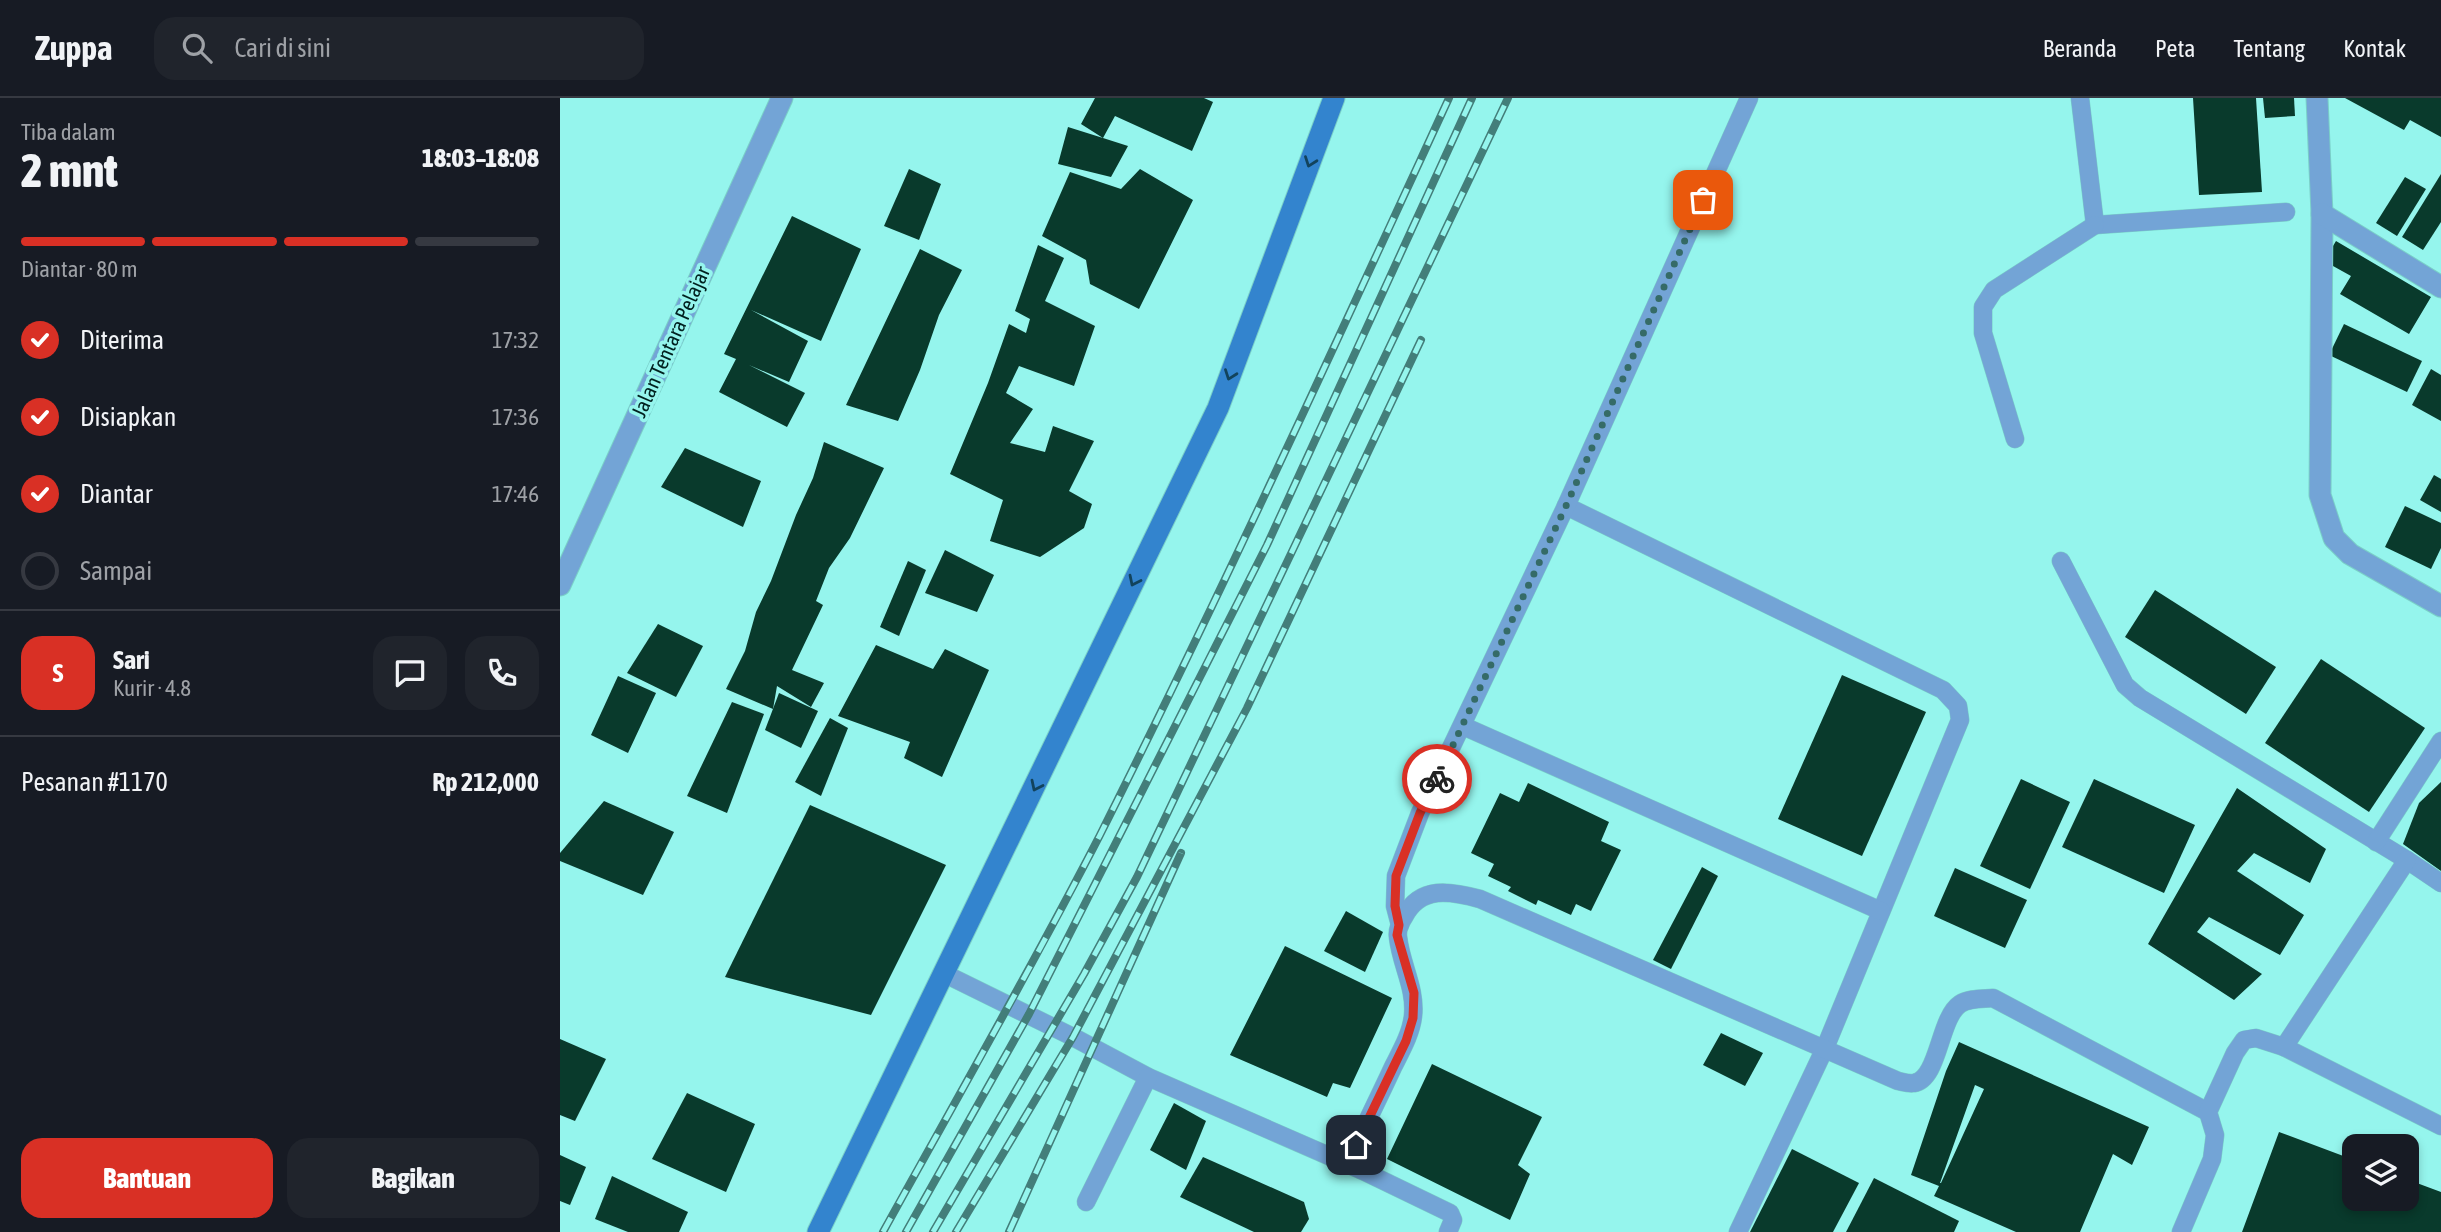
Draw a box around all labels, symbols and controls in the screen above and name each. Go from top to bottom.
search box [154,17,644,80]
text: Zuppa [35,29,112,67]
icon: search [178,29,216,67]
text: Cari di sini [234,33,331,63]
text: Beranda [2043,35,2117,62]
text: Peta [2155,35,2195,62]
text: Tentang [2233,35,2305,62]
text: Kontak [2343,35,2406,62]
text: Tiba dalam [21,119,116,145]
text: 18:03–18:08 [422,143,539,173]
text: 2 mnt [21,144,118,197]
one-way arrow [1304,155,1318,167]
pin [1673,170,1733,230]
icon: bag [1684,181,1722,219]
text: Diantar · 80 m [21,256,138,282]
street label: Jalan Tentara Pelajar [626,262,714,421]
icon: check [21,321,59,359]
text: Diterima [80,325,164,355]
text: 17:32 [492,327,539,353]
one-way arrow [1225,369,1239,381]
icon: check [21,398,59,436]
text: Disiapkan [80,402,176,432]
text: 17:36 [492,404,539,430]
icon: check [21,475,59,513]
text: Diantar [80,479,153,509]
text: 17:46 [492,481,539,507]
text: Sampai [80,556,152,586]
one-way arrow [1129,574,1143,586]
button: chat [373,636,447,710]
button: phone [465,636,539,710]
text: Sari [113,645,150,675]
text: S [53,658,63,688]
text: Kurir · 4.8 [113,675,191,701]
courier [1402,744,1472,814]
icon: bike [1418,760,1456,798]
text: Pesanan #1170 [21,767,168,797]
text: Rp 212,000 [432,767,539,797]
one-way arrow [1030,779,1044,791]
pin [1326,1115,1386,1175]
icon: home [1337,1126,1375,1164]
map controls [2342,1134,2419,1211]
button: layers [2342,1134,2419,1211]
button: Bantuan [21,1138,273,1218]
button: Bagikan [287,1138,539,1218]

